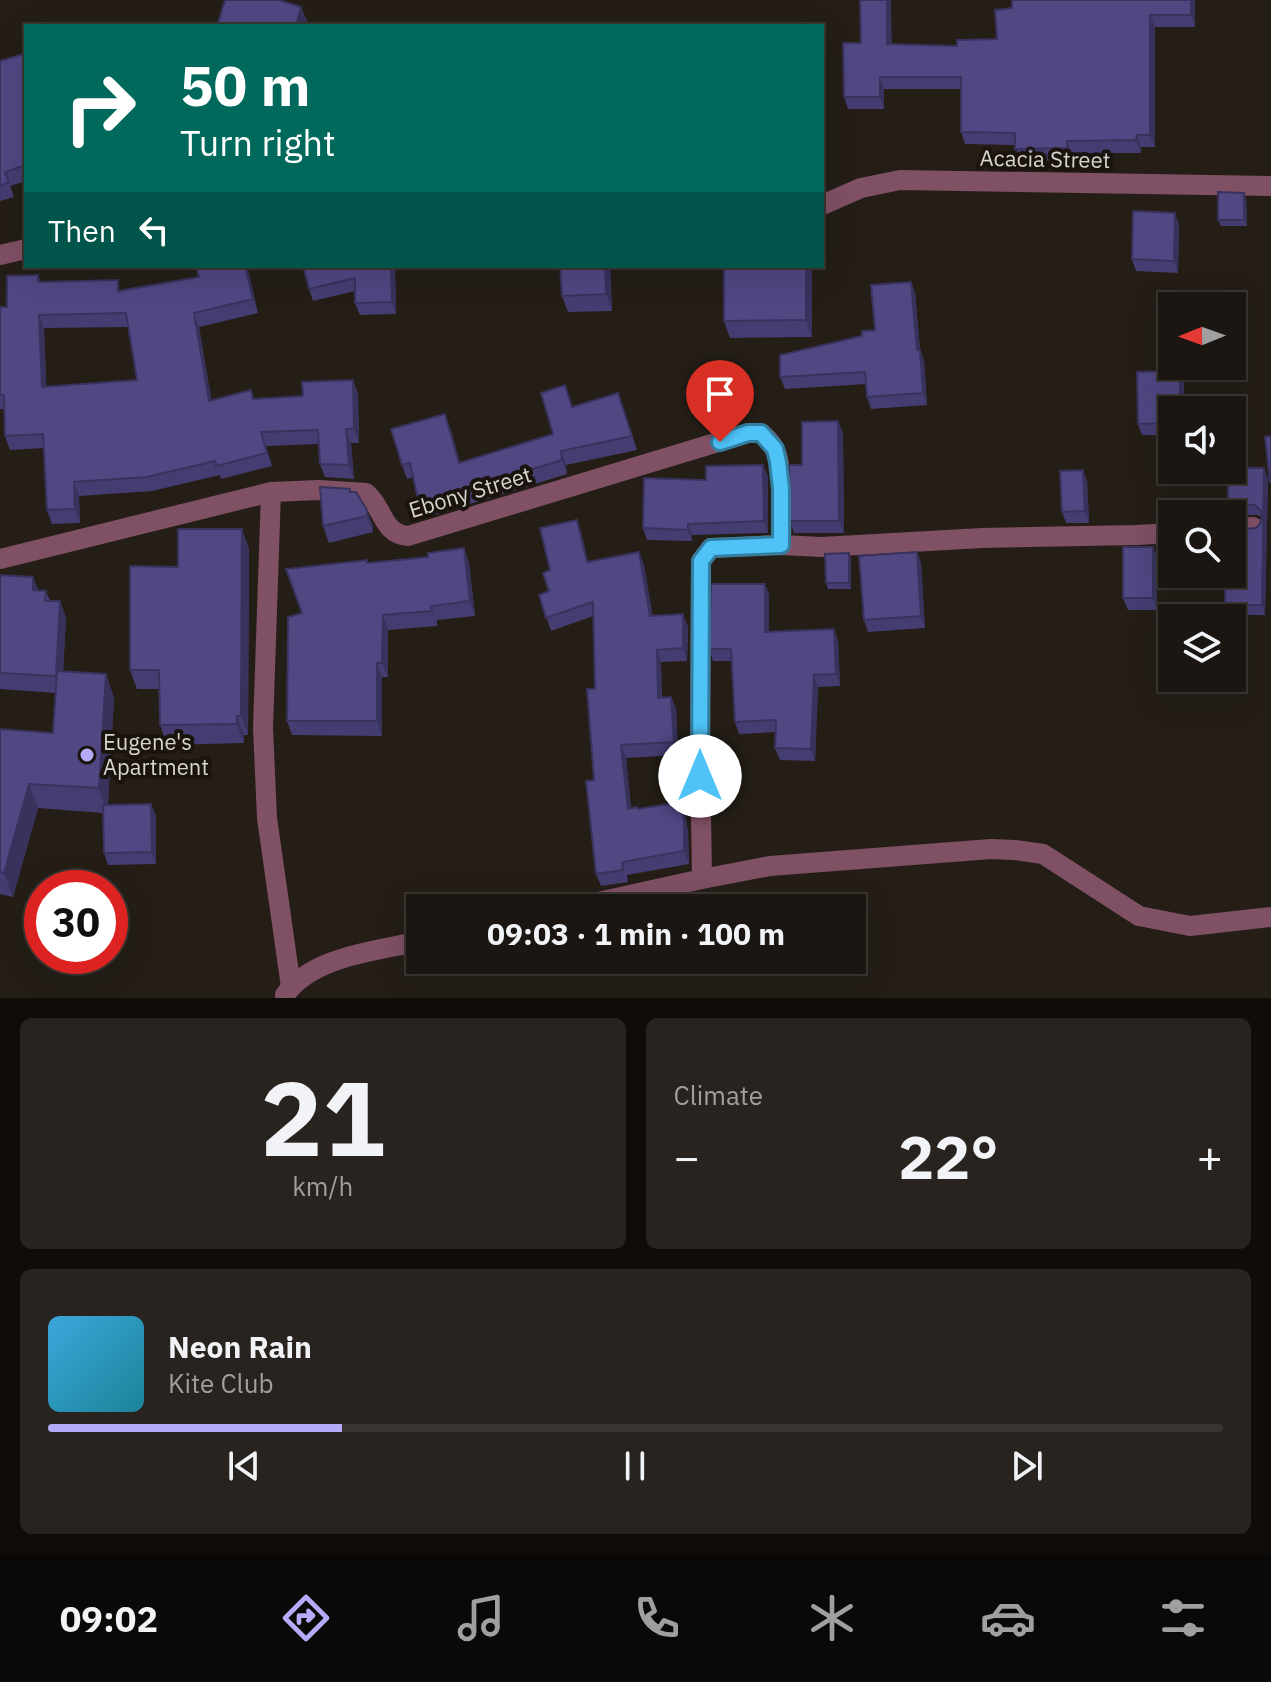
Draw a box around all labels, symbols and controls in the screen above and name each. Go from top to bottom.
text: 50 m [180,49,310,121]
icon: right [48,56,152,160]
text: Turn right [180,119,336,166]
street label: Acacia Street [979,143,1111,174]
icon: left [132,208,176,252]
text: Then [48,211,116,250]
north arrow [1158,292,1246,380]
map controls [1158,292,1246,692]
pin [686,360,754,442]
icon: arrive [698,372,742,416]
button: sound [1158,396,1246,484]
street label: Ebony Street [405,459,535,524]
button: search [1158,500,1246,588]
button: layers [1158,604,1246,692]
place label: Eugene's Apartment [103,727,209,781]
position arrow [658,734,742,818]
marker: Eugene's Apartment [78,746,96,764]
speed limit sign: 30 [24,870,128,974]
text: 09:03 · 1 min · 100 m [487,914,785,953]
text: 21 [260,1049,385,1185]
text: Climate [674,1078,763,1112]
text: 22° [898,1117,998,1196]
text: − [674,1128,700,1185]
text: + [1197,1128,1223,1185]
text: km/h [292,1169,353,1203]
text: Neon Rain [168,1327,312,1366]
text: Kite Club [168,1366,273,1400]
icon: previous [222,1444,266,1488]
icon: pause [613,1444,657,1488]
icon: next [1005,1444,1049,1488]
icon: directions [278,1590,334,1646]
icon: music [453,1590,509,1646]
icon: phone [629,1590,685,1646]
icon: climate [804,1590,860,1646]
icon: car [980,1590,1036,1646]
icon: filters [1155,1590,1211,1646]
text: 09:02 [60,1595,158,1642]

